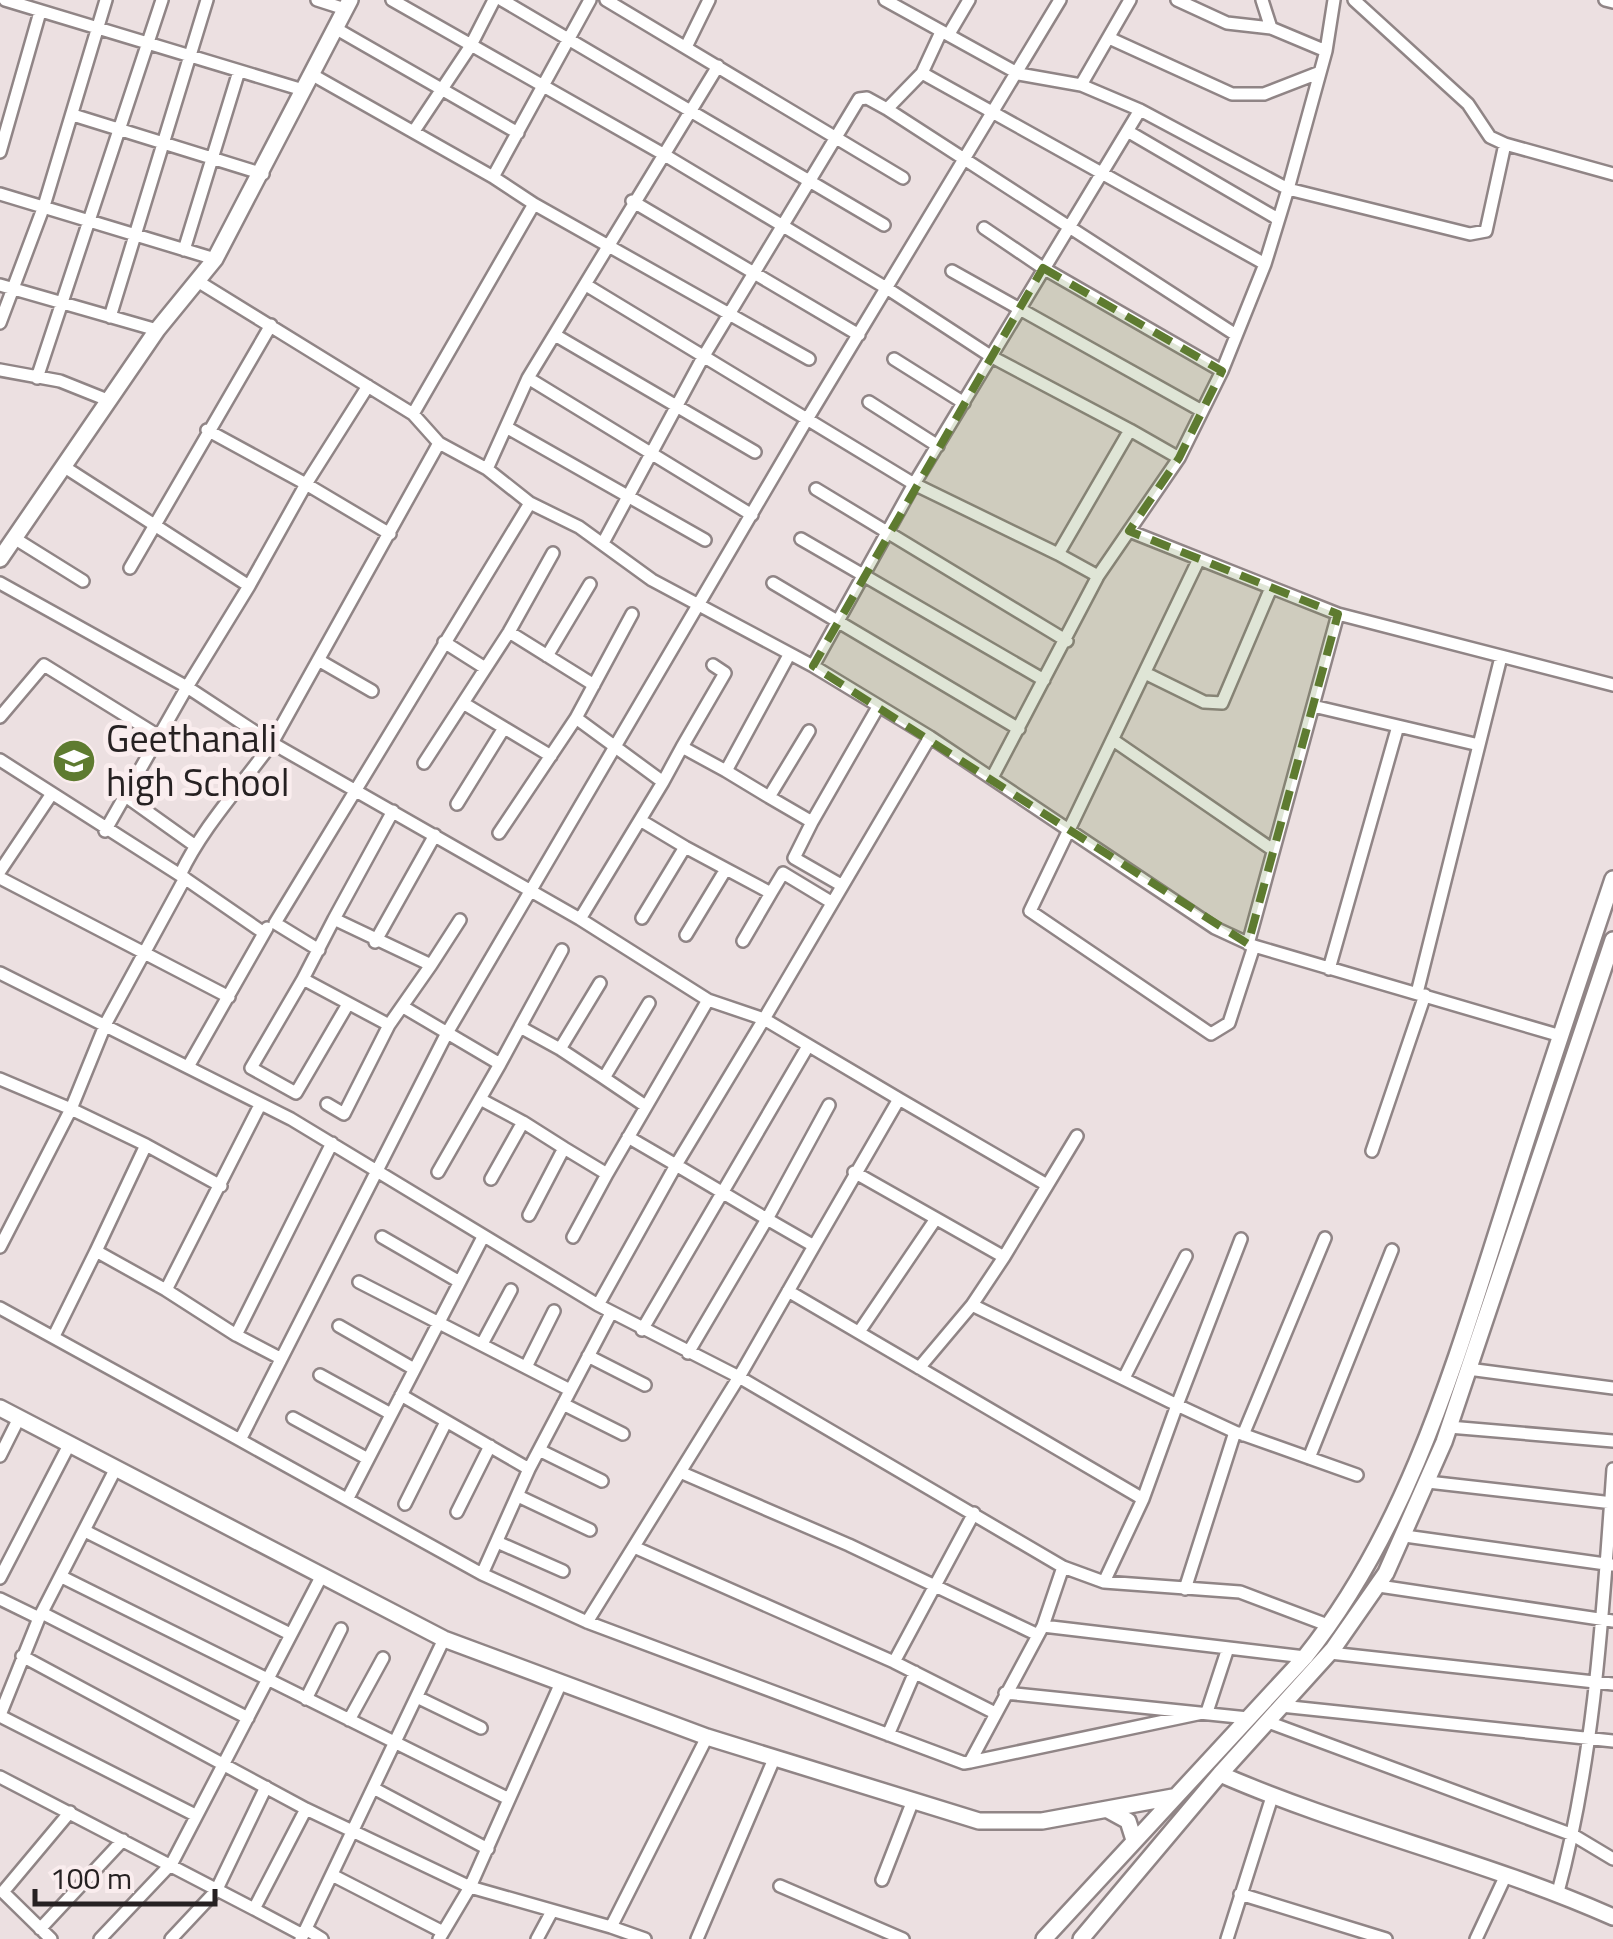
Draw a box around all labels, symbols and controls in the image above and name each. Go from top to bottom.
place label: Geethanali high School [106,709,290,811]
school or university icon: Geethanali high School [51,738,97,784]
scale bar [35,1844,215,1906]
text: 100 m [50,1855,132,1901]

